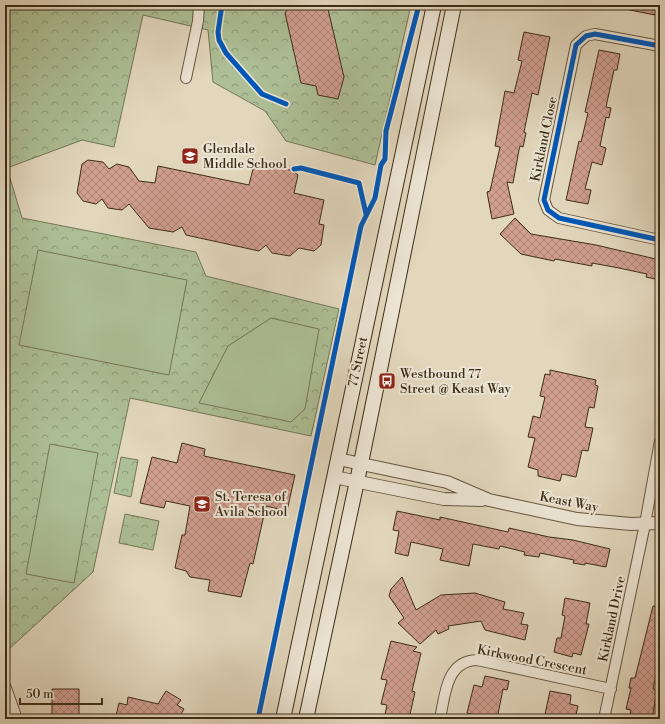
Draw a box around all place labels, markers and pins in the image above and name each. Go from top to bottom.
place label: Glendale Middle School [203,141,287,172]
school or university icon: Glendale Middle School [180,146,200,166]
place label: Westbound 77 Street @ Keast Way [399,366,512,397]
bus stop icon: Westbound 77 Street @ Keast Way [377,371,397,391]
place label: St. Teresa of Avila School [214,489,287,520]
school or university icon: St. Teresa of Avila School [192,494,212,514]

